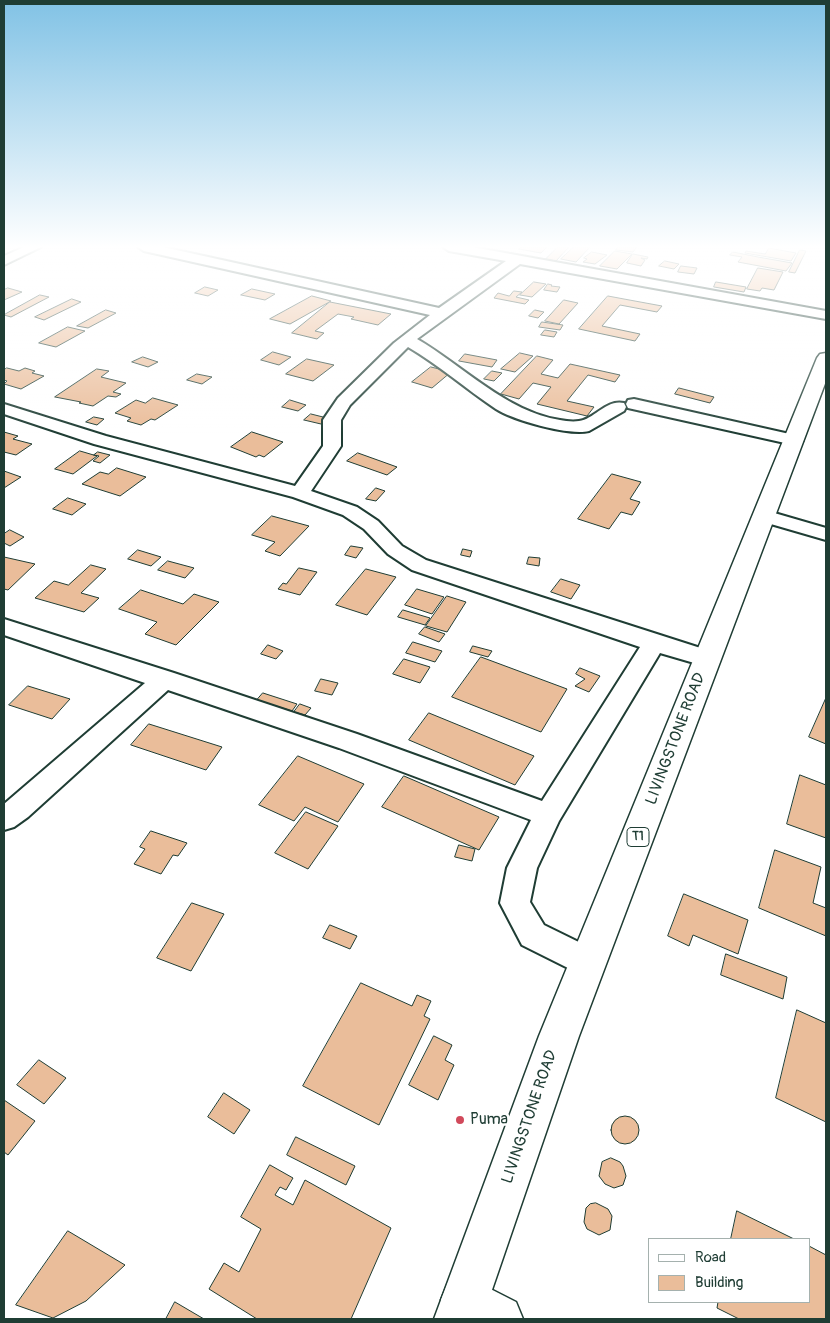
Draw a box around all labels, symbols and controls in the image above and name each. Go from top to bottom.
street label: LIVINGSTONE ROAD [642,670,710,808]
road number: T1 [627,828,649,846]
street label: LIVINGSTONE ROAD [498,1048,562,1186]
place label: Puma [470,1110,508,1130]
marker: Puma [454,1114,466,1126]
legend [648,1238,810,1303]
text: Road [695,1248,726,1267]
text: Building [695,1273,743,1292]

